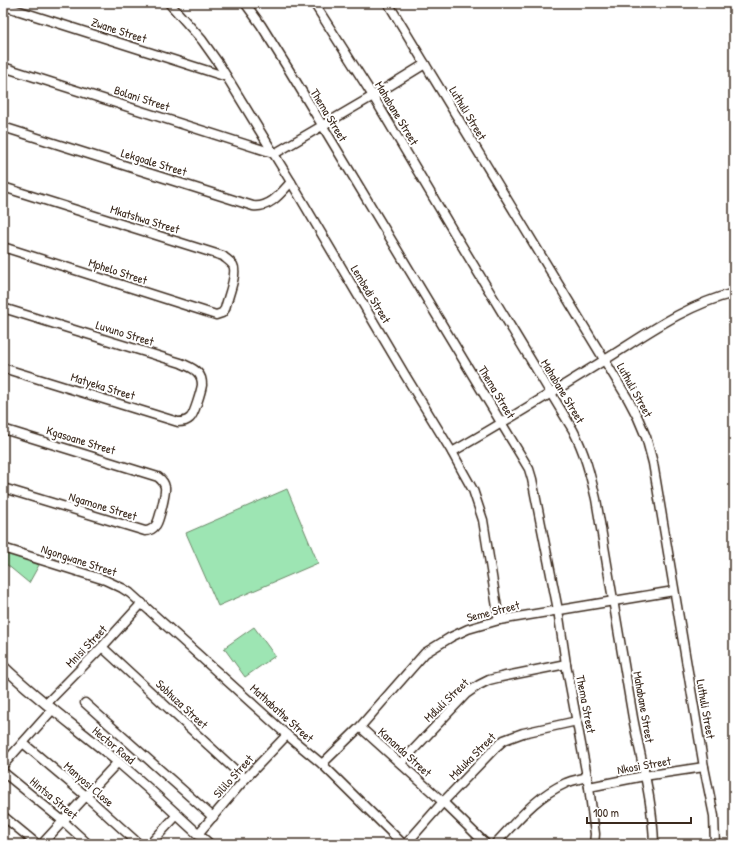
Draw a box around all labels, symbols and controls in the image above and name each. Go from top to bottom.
street label: Zwane Street [89,13,150,47]
street label: Mahabane Street [371,78,423,149]
street label: Bolani Street [112,81,173,115]
street label: Luthuli Street [445,83,491,144]
street label: Thema Street [307,85,352,145]
street label: Lekgoale Street [119,144,190,180]
street label: Mkatshwa Street [108,200,183,238]
street label: Mphelo Street [86,254,150,289]
street label: Lembedi Street [347,262,396,327]
street label: Luvuno Street [94,316,157,350]
street label: Mahabane Street [537,356,589,427]
street label: Luthuli Street [613,360,657,421]
street label: Thema Street [475,362,520,422]
street label: Matyeka Street [69,368,138,404]
street label: Kgasoane Street [44,421,118,459]
street label: Ngamone Street [67,488,140,525]
street label: Ngongwane Street [39,540,120,580]
street label: Seme Street [465,596,522,626]
street label: Mnisi Street [61,620,111,671]
street label: Mahabane Street [629,670,659,745]
street label: Thema Street [572,673,600,735]
street label: Mdluli Street [420,674,473,726]
street label: Sobhuza Street [152,675,212,733]
street label: Luthuli Street [692,678,720,741]
street label: Mathabathe Street [247,680,318,747]
street label: Hector Road [89,722,139,768]
street label: Kananda Street [375,723,436,781]
street label: Maluka Street [445,728,500,783]
street label: Sililo Street [209,750,258,801]
street label: Nkosi Street [616,752,673,778]
street label: Manyosi Close [60,757,118,811]
street label: Hintsa Street [26,773,82,824]
scale bar [587,799,691,825]
text: 100 m [593,804,619,821]

